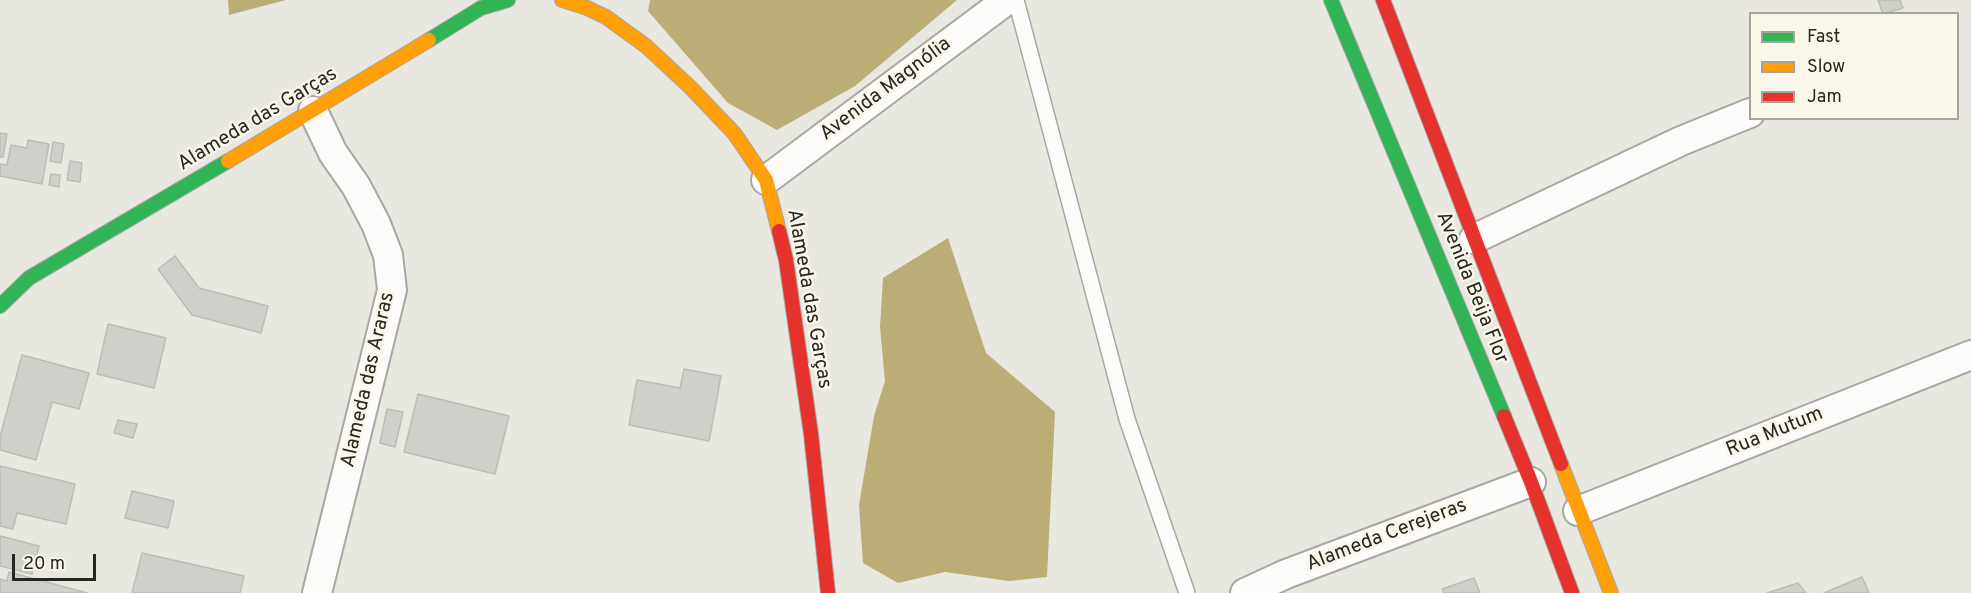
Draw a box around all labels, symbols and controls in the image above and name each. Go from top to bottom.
legend [1749,12,1959,120]
text: Fast [1807,26,1840,49]
street label: Avenida Magnólia [816,33,956,147]
text: Slow [1807,56,1845,79]
street label: Alameda das Garças [174,63,342,177]
text: Jam [1807,86,1842,109]
street label: Alameda das Garças [780,207,836,391]
street label: Avenida Beija Flor [1430,208,1512,368]
street label: Alameda das Araras [337,290,401,470]
street label: Rua Mutum [1723,403,1827,463]
street label: Alameda Cerejeras [1303,494,1471,578]
scale bar [15,542,99,580]
text: 20 m [23,553,65,576]

